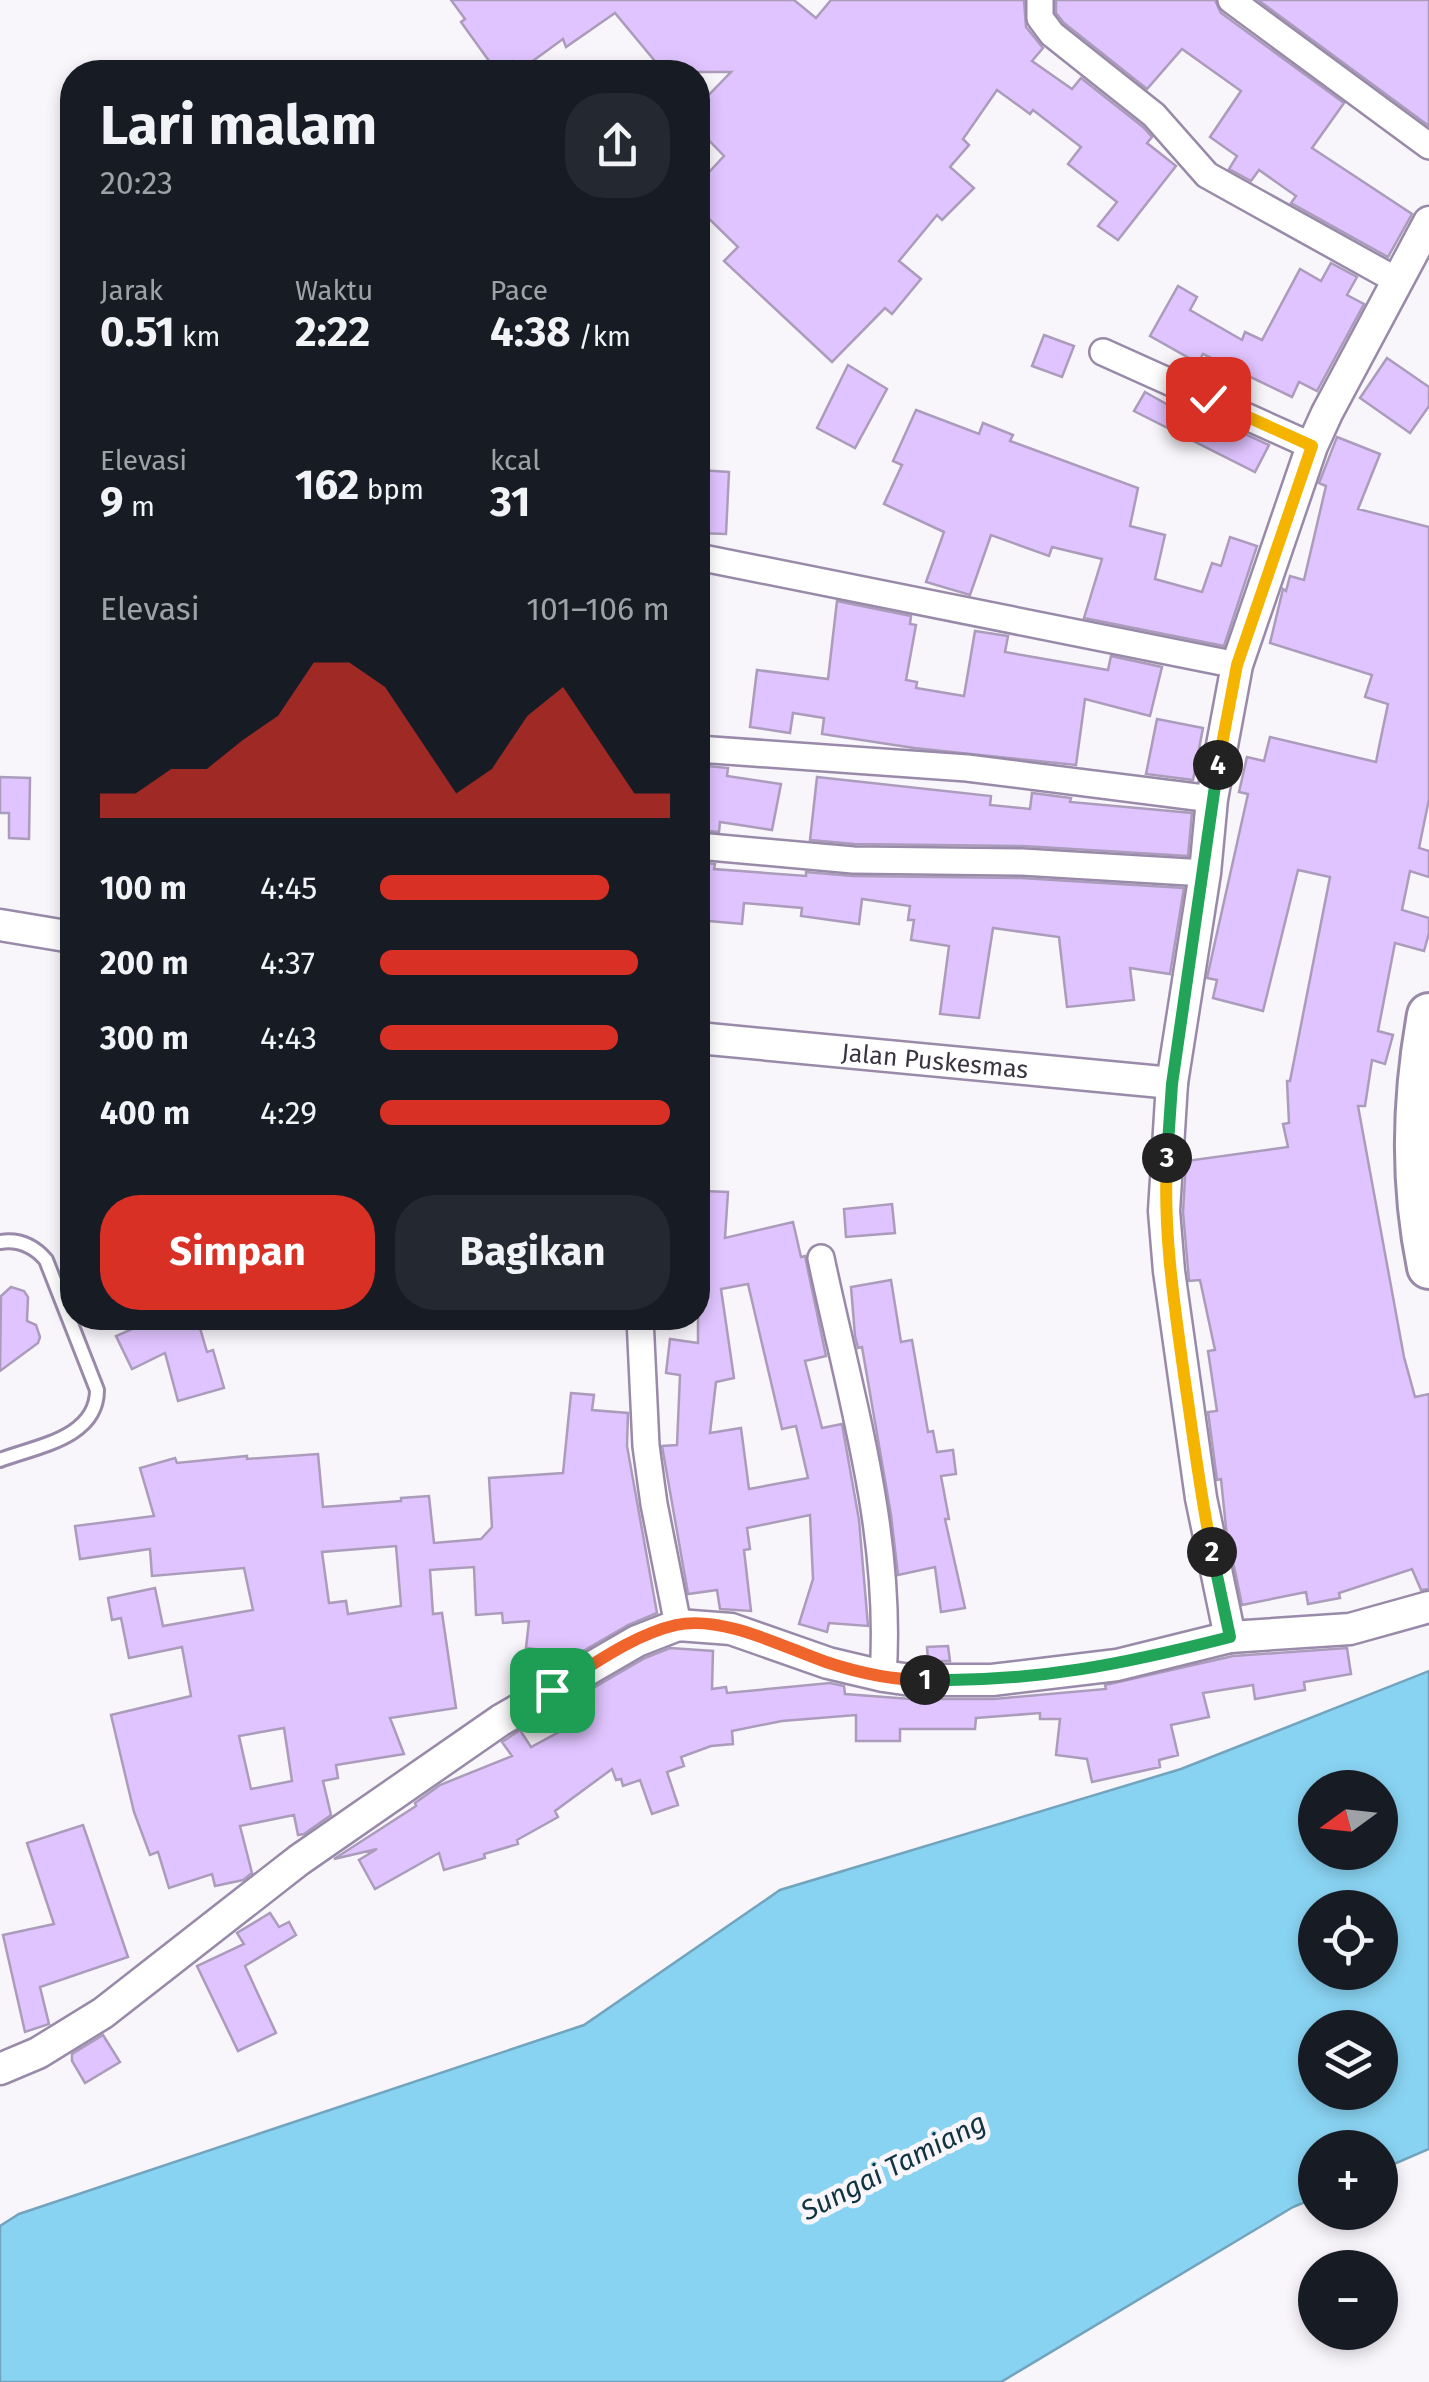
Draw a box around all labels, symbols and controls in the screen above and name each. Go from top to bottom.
text: Lari malam [100,93,377,159]
button: share [565,93,670,198]
text: 20:23 [100,164,173,202]
text: Jarak [100,274,163,307]
text: Waktu [295,274,373,307]
text: Pace [490,274,548,307]
text: 0.51 [100,307,175,357]
text: 2:22 [295,307,370,357]
text: 4:38 [490,307,571,357]
text: km [175,320,220,353]
text: /km [571,320,631,353]
pin [1166,357,1251,442]
icon: check [1181,372,1236,427]
text: Elevasi [100,444,187,477]
text: kcal [490,444,540,477]
text: 162 [295,460,359,510]
text: bpm [359,473,424,506]
text: 9 [100,477,124,527]
text: 31 [490,477,530,527]
text: m [124,490,155,523]
text: Elevasi [100,590,200,628]
text: 101–106 m [526,590,670,628]
pin: 4 [1193,740,1243,790]
text: 4 [1210,748,1226,781]
text: 100 m [100,869,187,907]
text: 4:45 [260,869,317,907]
text: 200 m [100,944,189,982]
text: 4:37 [260,944,315,982]
text: 300 m [100,1019,189,1057]
text: 4:43 [260,1019,317,1057]
street label: Jalan Puskesmas [840,1038,1030,1085]
text: 400 m [100,1094,190,1132]
text: 4:29 [260,1094,317,1132]
pin: 3 [1142,1133,1192,1183]
text: 3 [1160,1141,1174,1174]
button: Simpan [100,1195,375,1310]
button: Bagikan [395,1195,670,1310]
pin: 2 [1187,1527,1237,1577]
text: 2 [1205,1535,1219,1568]
pin [510,1648,595,1733]
pin: 1 [900,1655,950,1705]
icon: arrive [525,1663,580,1718]
text: 1 [919,1663,932,1696]
north arrow [1298,1770,1398,1870]
map controls [1298,1770,1398,2350]
button: locate [1298,1890,1398,1990]
button: layers [1298,2010,1398,2110]
water label: Sungai Tamiang [794,2106,991,2228]
button: + [1298,2130,1398,2230]
button: − [1298,2250,1398,2350]

